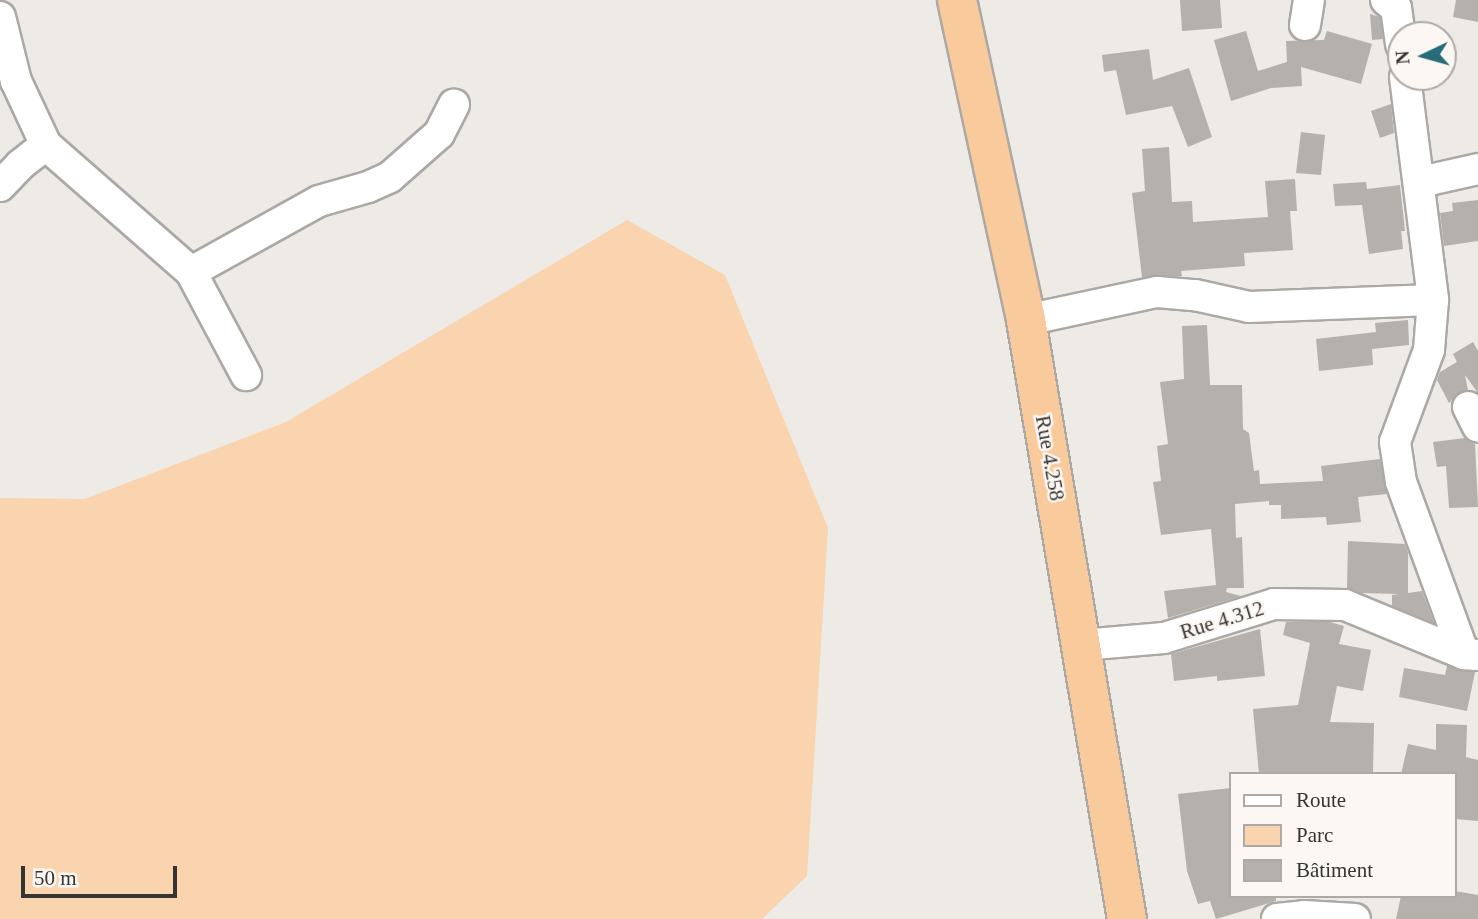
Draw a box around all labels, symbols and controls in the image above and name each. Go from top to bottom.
north arrow [1387,21,1457,91]
text: N [1392,50,1414,65]
street label: Rue 4.258 [1030,413,1070,503]
street label: Rue 4.312 [1177,595,1267,645]
legend [1230,772,1457,898]
text: Route [1296,788,1346,812]
text: Parc [1296,823,1333,847]
scale bar [24,852,180,896]
text: Bâtiment [1296,858,1373,882]
text: 50 m [34,866,77,890]

